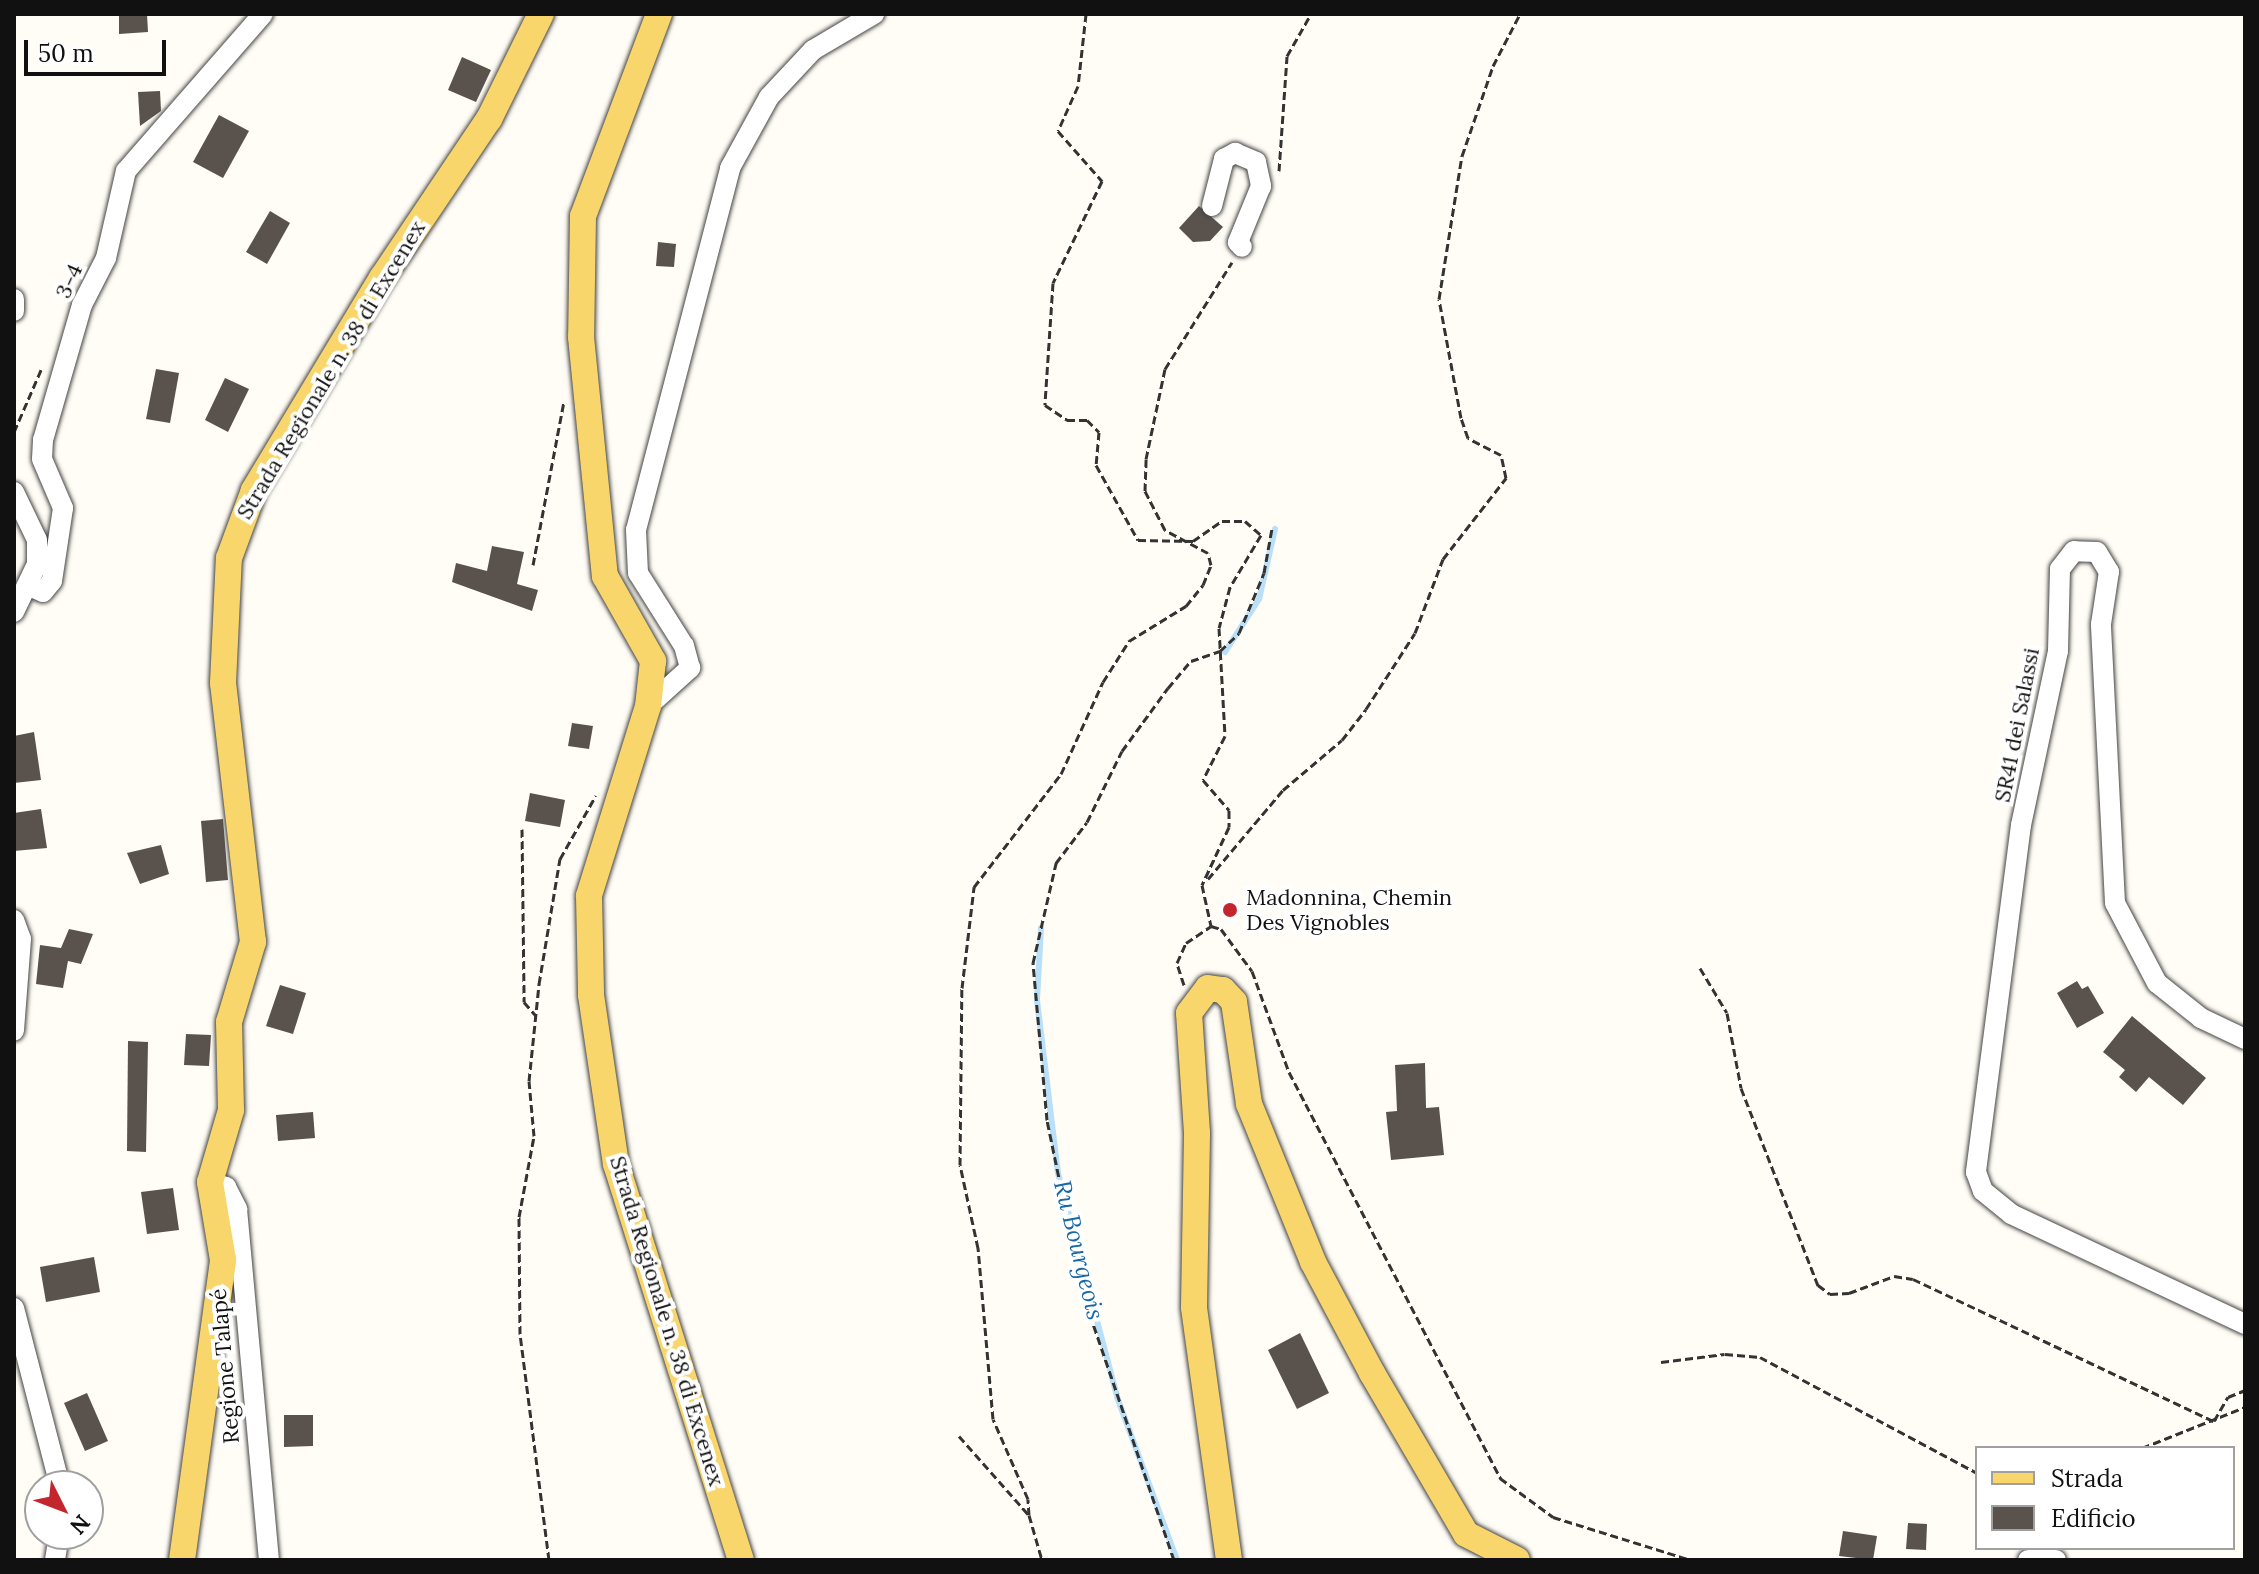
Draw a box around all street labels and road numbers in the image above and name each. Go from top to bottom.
street label: Strada Regionale n. 38 di Excenex [231,216,431,524]
street label: 3-4 [50,260,88,302]
street label: SR41 dei Salassi [1989,646,2045,804]
street label: Strada Regionale n. 38 di Excenex [604,1153,730,1489]
street label: Regione Talapé [205,1287,245,1445]

